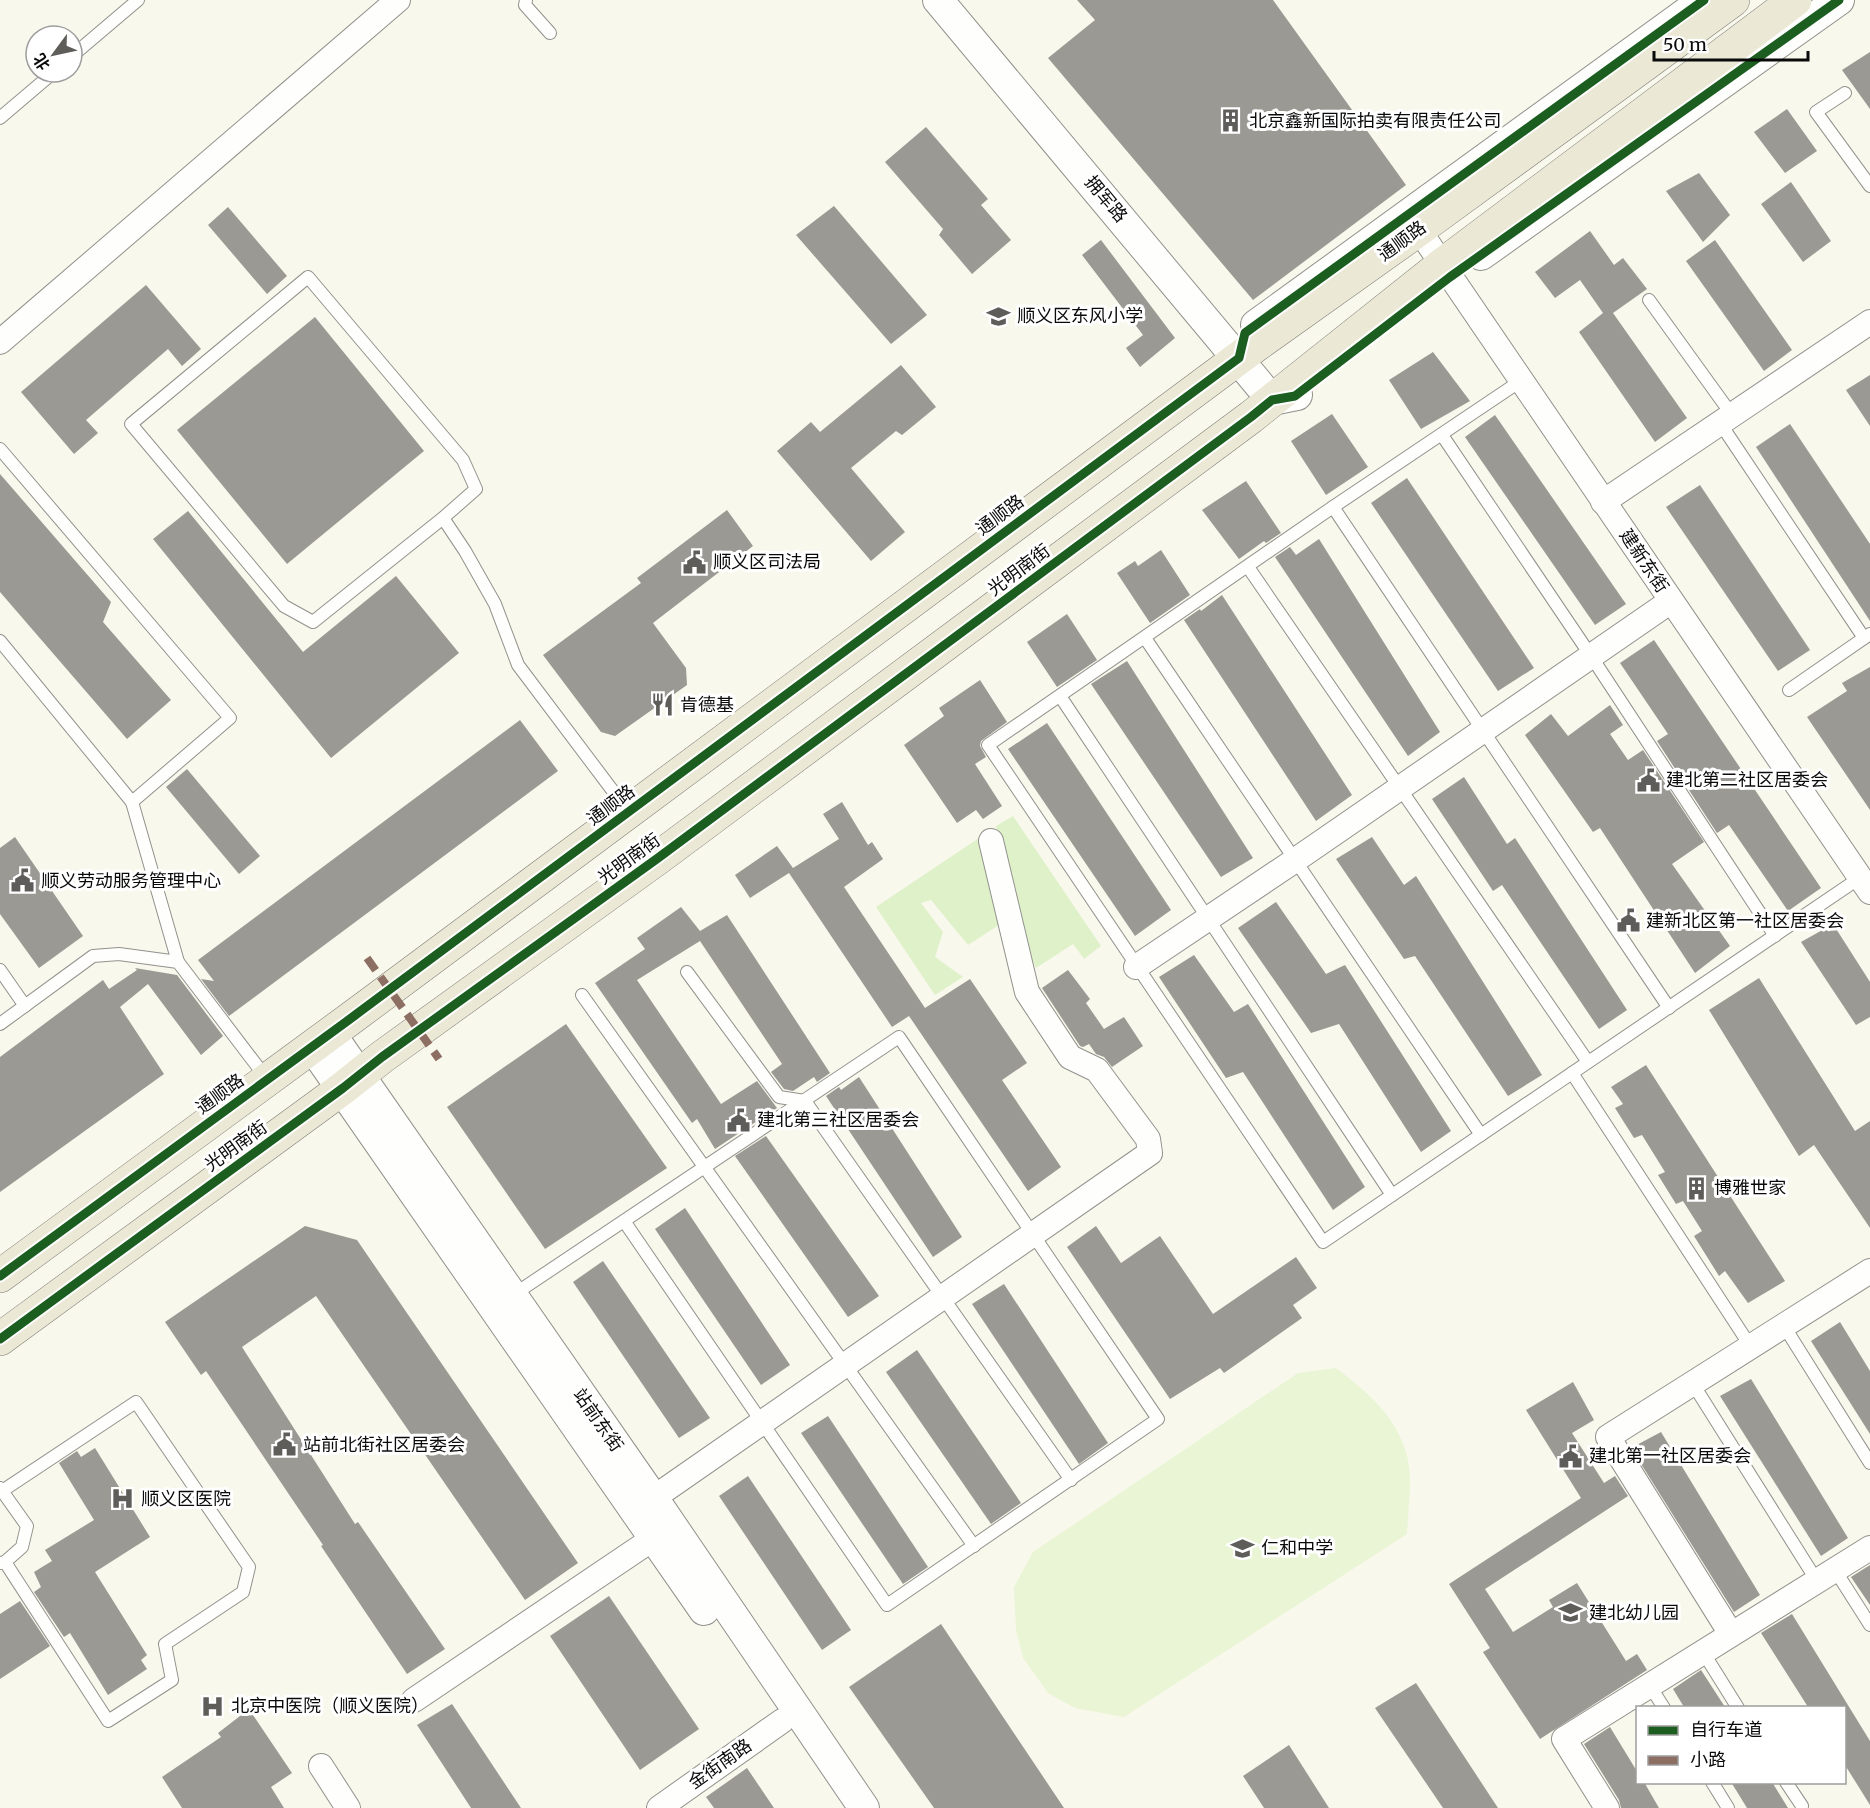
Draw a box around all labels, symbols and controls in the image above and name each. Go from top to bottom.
north arrow [24,24,84,84]
scale bar [1654,24,1808,62]
text: 50 m [1663,33,1707,56]
text: 北 [29,50,54,74]
building icon: 北京鑫新国际拍卖有限责任公司 [1218,108,1244,134]
place label: 北京鑫新国际拍卖有限责任公司 [1249,109,1501,132]
street label: 拥军路 [1080,171,1133,227]
street label: 通顺路 [1373,215,1430,266]
school or university icon: 顺义区东风小学 [986,303,1012,329]
place label: 顺义区东风小学 [1017,304,1143,327]
street label: 通顺路 [971,489,1028,540]
street label: 建新东街 [1615,524,1674,597]
street label: 光明南街 [983,539,1054,600]
public building icon: 顺义区司法局 [682,549,708,575]
place label: 顺义区司法局 [713,550,821,573]
restaurant icon: 肯德基 [649,692,675,718]
place label: 肯德基 [680,693,734,716]
public building icon: 建北第二社区居委会 [1635,767,1661,793]
place label: 建北第二社区居委会 [1666,768,1828,791]
street label: 通顺路 [582,779,639,830]
street label: 光明南街 [593,828,665,889]
public building icon: 顺义劳动服务管理中心 [10,868,36,894]
place label: 顺义劳动服务管理中心 [41,869,221,892]
public building icon: 建新北区第一社区居委会 [1615,908,1641,934]
place label: 建新北区第一社区居委会 [1646,909,1844,932]
street label: 通顺路 [191,1068,248,1119]
public building icon: 建北第三社区居委会 [726,1107,752,1133]
place label: 建北第三社区居委会 [757,1108,919,1131]
street label: 光明南街 [200,1115,272,1176]
building icon: 博雅世家 [1683,1175,1709,1201]
place label: 博雅世家 [1714,1176,1786,1199]
street label: 站前东街 [568,1384,628,1456]
public building icon: 站前北街社区居委会 [272,1432,298,1458]
place label: 站前北街社区居委会 [303,1433,465,1456]
public building icon: 建北第一社区居委会 [1558,1443,1584,1469]
place label: 建北第一社区居委会 [1589,1444,1751,1467]
hospital icon: 顺义区医院 [110,1486,136,1512]
place label: 顺义区医院 [141,1487,231,1510]
school or university icon: 仁和中学 [1230,1535,1256,1561]
place label: 仁和中学 [1261,1536,1333,1559]
school or university icon: 建北幼儿园 [1558,1600,1584,1626]
place label: 建北幼儿园 [1589,1601,1679,1624]
hospital icon: 北京中医院（顺义医院） [200,1693,226,1719]
place label: 北京中医院（顺义医院） [231,1694,429,1717]
legend [1636,1706,1846,1784]
text: 自行车道 [1690,1718,1762,1741]
street label: 金街南路 [684,1734,756,1794]
text: 小路 [1690,1748,1726,1771]

